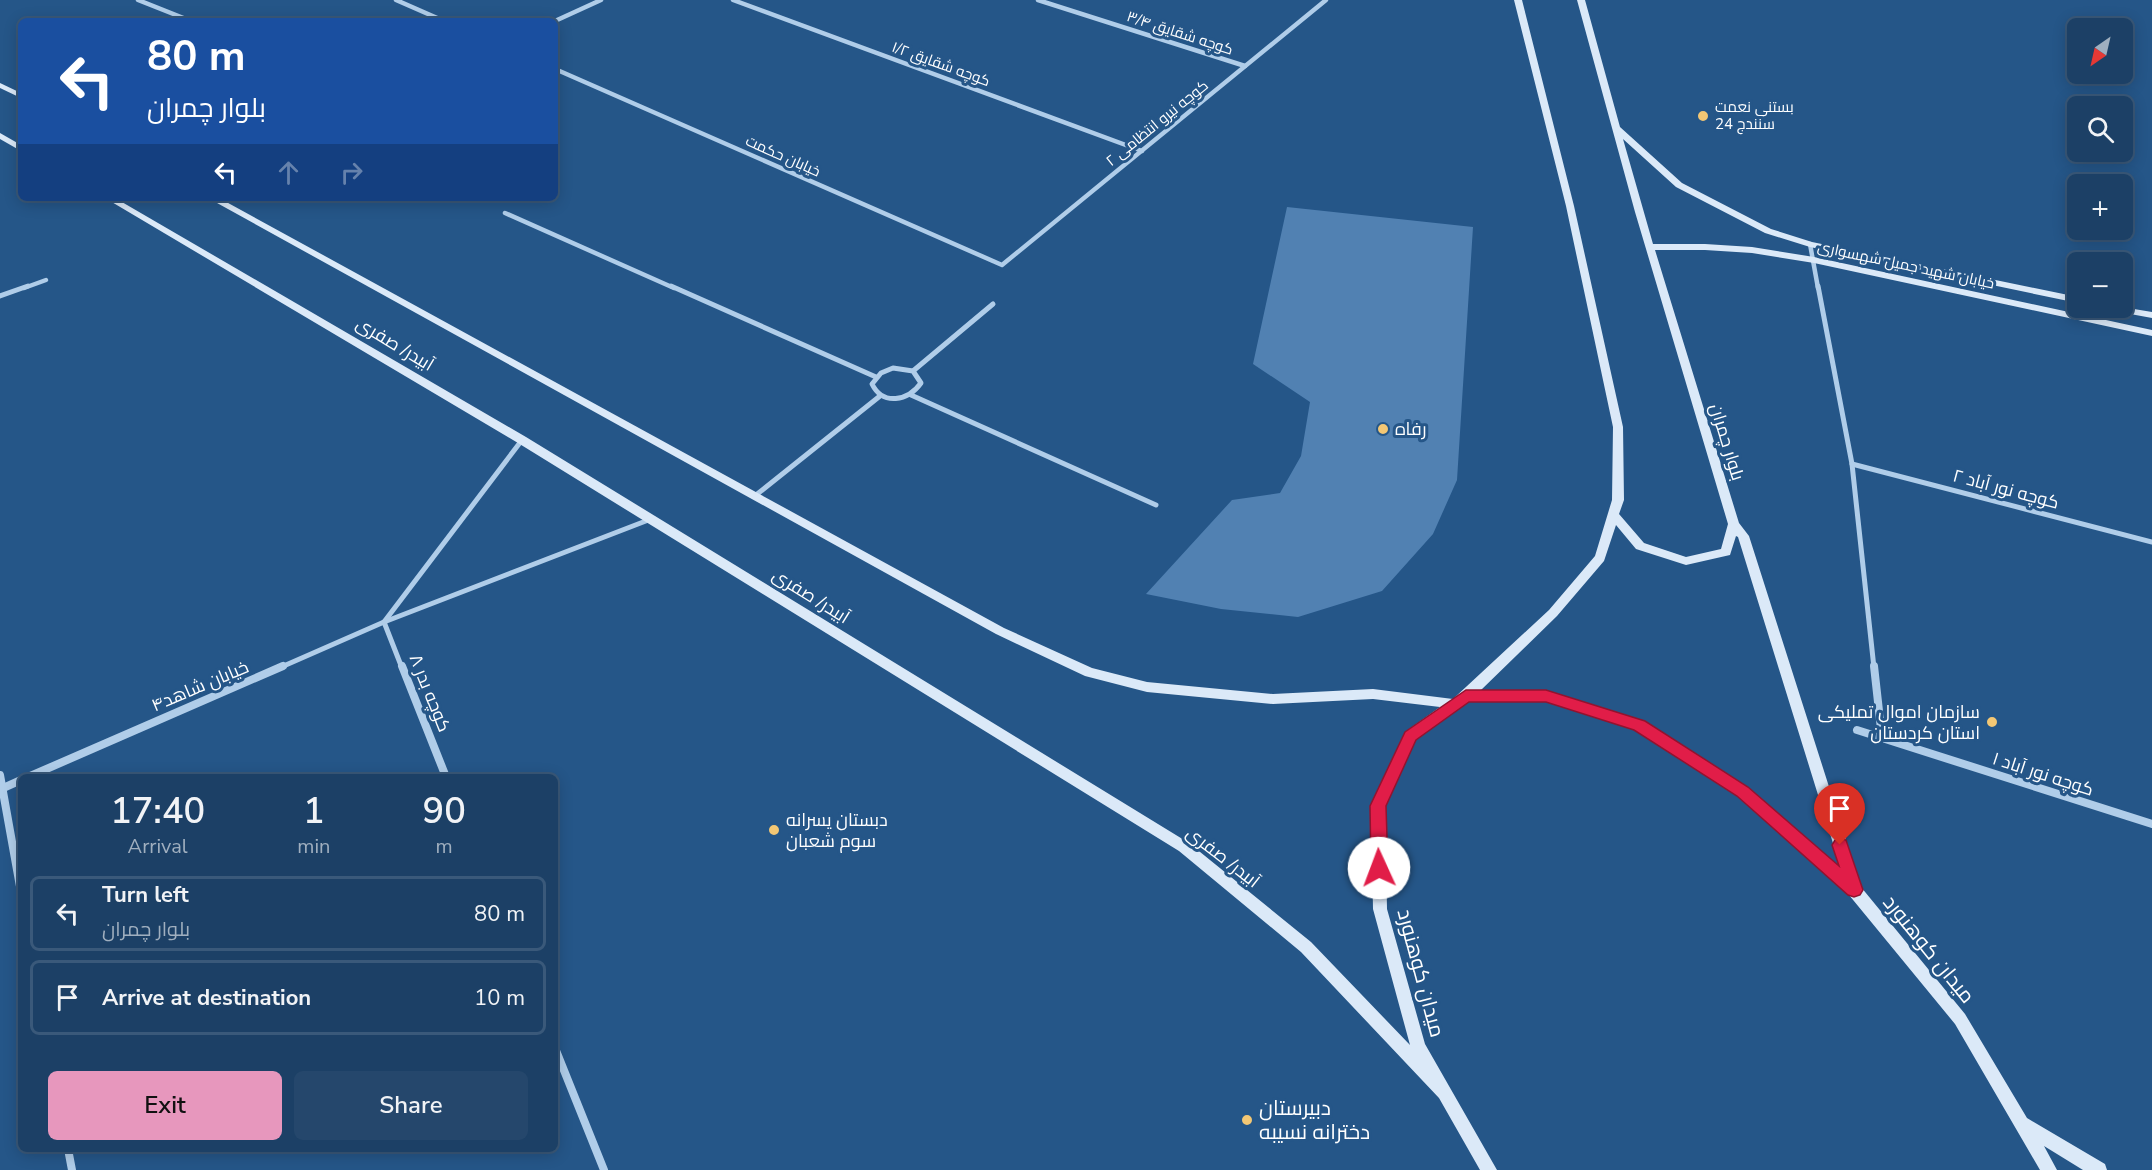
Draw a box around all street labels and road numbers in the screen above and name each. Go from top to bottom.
street label: کوچه شقایق ۳/۴ [1124,6,1236,60]
street label: کوچه شقایق ۱/۲ [889,37,993,91]
street label: کوچه نیرو انتظامی ۲ [1102,75,1212,171]
street label: خیابان حکمت [742,131,824,181]
street label: خیابان شهید جمیل شهسواری [1816,236,1996,294]
street label: آبیدر/ صفری [352,311,439,377]
street label: بلوار چمران [1704,401,1750,483]
street label: کوچه نور آباد ۲ [1950,463,2062,515]
street label: آبیدر/ صفری [768,563,854,629]
street label: کوچه بدر ۸ [404,651,456,735]
street label: خیابان شاهد۴ [148,655,252,717]
street label: کوچه نور آباد ۱ [1989,746,2097,802]
street label: آبیدر/ صفری [1181,821,1265,893]
street label: میدان کوهنورد [1877,889,1981,1009]
street label: میدان کوهنورد [1390,906,1452,1040]

